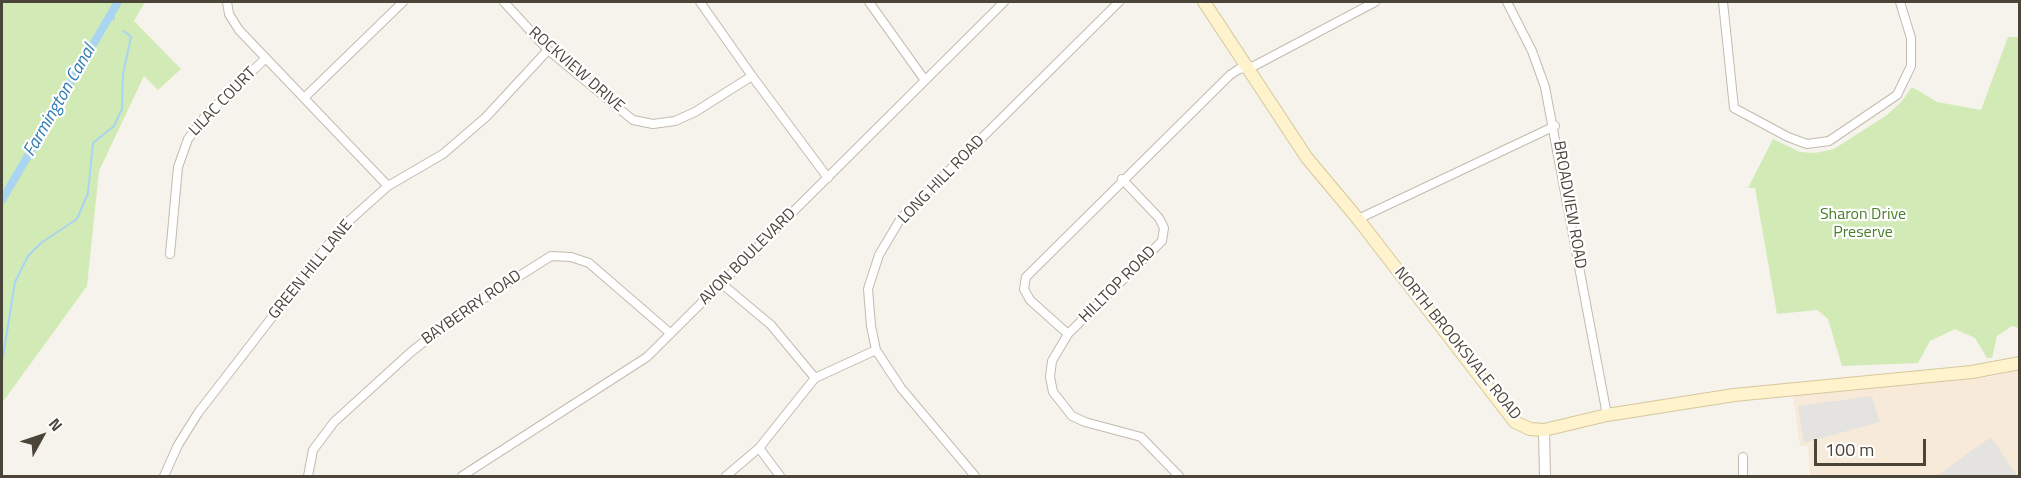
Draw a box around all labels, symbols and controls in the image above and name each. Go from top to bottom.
street label: ROCKVIEW DRIVE [524,23,628,117]
water label: Farmington Canal [19,41,101,161]
street label: LILAC COURT [185,64,261,140]
street label: LONG HILL ROAD [895,132,989,228]
street label: BROADVIEW ROAD [1548,140,1590,270]
street label: AVON BOULEVARD [696,205,800,309]
park label: Sharon Drive Preserve [1820,205,1906,243]
street label: GREEN HILL LANE [265,216,357,324]
street label: HILLTOP ROAD [1076,243,1160,327]
street label: NORTH BROOKSVALE ROAD [1390,264,1524,424]
street label: BAYBERRY ROAD [418,266,526,350]
north arrow [12,406,72,466]
text: N [43,412,69,436]
scale bar [1817,427,1930,465]
text: 100 m [1825,436,1874,463]

